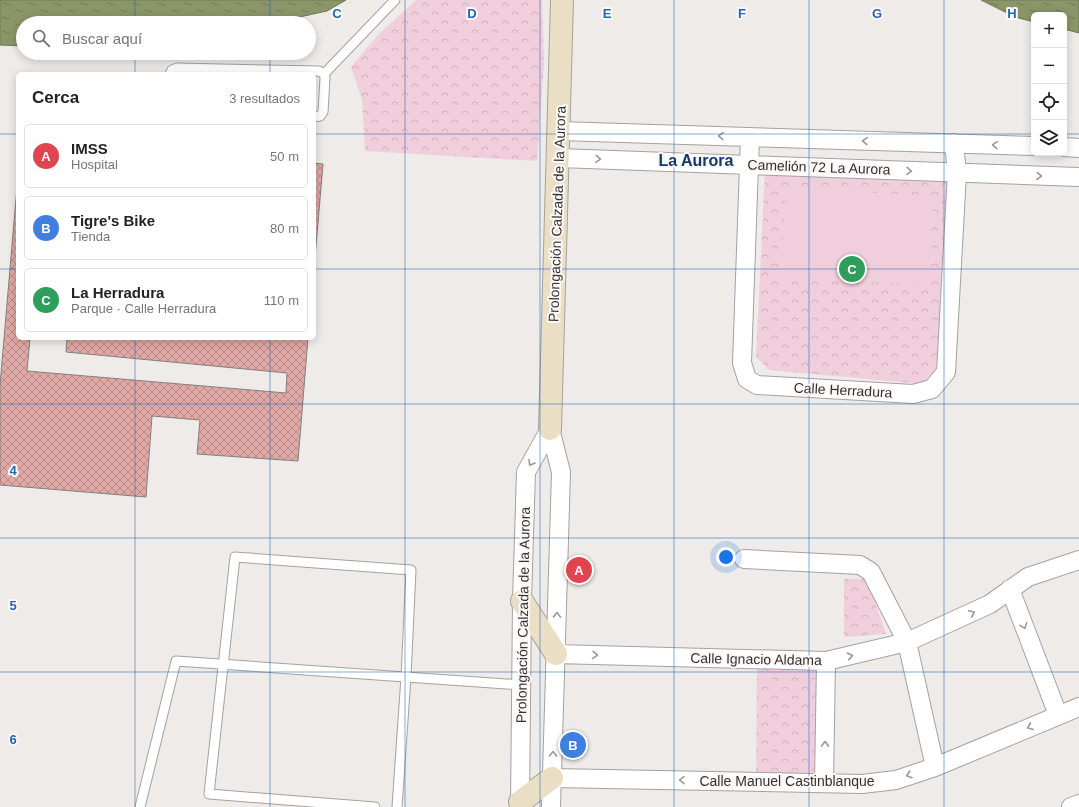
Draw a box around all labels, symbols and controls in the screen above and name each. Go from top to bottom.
text: C [332,6,342,21]
text: D [467,6,477,21]
text: E [603,6,612,21]
text: F [738,6,746,21]
text: G [872,6,882,21]
text: H [1007,6,1017,21]
map controls [1031,12,1067,156]
button: + [1031,12,1067,48]
search box [16,16,316,60]
icon: search [30,27,52,49]
text: Buscar aquí [62,30,142,47]
button: − [1031,48,1067,84]
button: locate [1031,84,1067,120]
text: Cerca [32,88,79,107]
text: 3 resultados [229,91,300,106]
street label: Prolongación Calzada de la Aurora [545,105,569,322]
button: layers [1031,120,1067,156]
one-way arrow [718,132,724,140]
one-way arrow [862,136,868,145]
text: IMSS [71,140,108,157]
one-way arrow [992,141,998,149]
text: A [41,149,51,164]
text: 50 m [270,149,299,164]
district label: La Aurora [659,152,734,169]
one-way arrow [595,155,601,163]
text: Hospital [71,157,118,172]
street label: Camelión 72 La Aurora [747,157,891,178]
one-way arrow [906,167,912,175]
one-way arrow [1036,171,1042,180]
text: Tigre's Bike [71,212,155,229]
text: B [41,221,51,236]
text: 80 m [270,221,299,236]
text: Tienda [71,229,110,244]
pin: C [839,254,865,284]
text: La Herradura [71,284,164,301]
text: C [41,293,51,308]
text: 110 m [264,293,299,308]
text: Parque · Calle Herradura [71,301,216,316]
street label: Calle Herradura [793,379,893,401]
one-way arrow [529,459,536,466]
text: 4 [9,463,17,478]
street label: Prolongación Calzada de la Aurora [513,506,533,723]
your location [716,547,736,567]
pin: A [566,555,592,585]
text: 5 [9,598,17,613]
one-way arrow [967,610,975,618]
one-way arrow [552,612,561,618]
one-way arrow [1020,622,1028,629]
street label: Calle Ignacio Aldama [690,650,822,668]
one-way arrow [592,651,598,659]
one-way arrow [847,652,853,660]
one-way arrow [1026,722,1034,730]
pin: B [560,730,586,760]
text: 6 [9,732,17,747]
one-way arrow [821,741,829,747]
one-way arrow [549,751,557,757]
one-way arrow [906,770,913,779]
street label: Calle Manuel Castinblanque [699,773,875,789]
one-way arrow [679,776,685,784]

